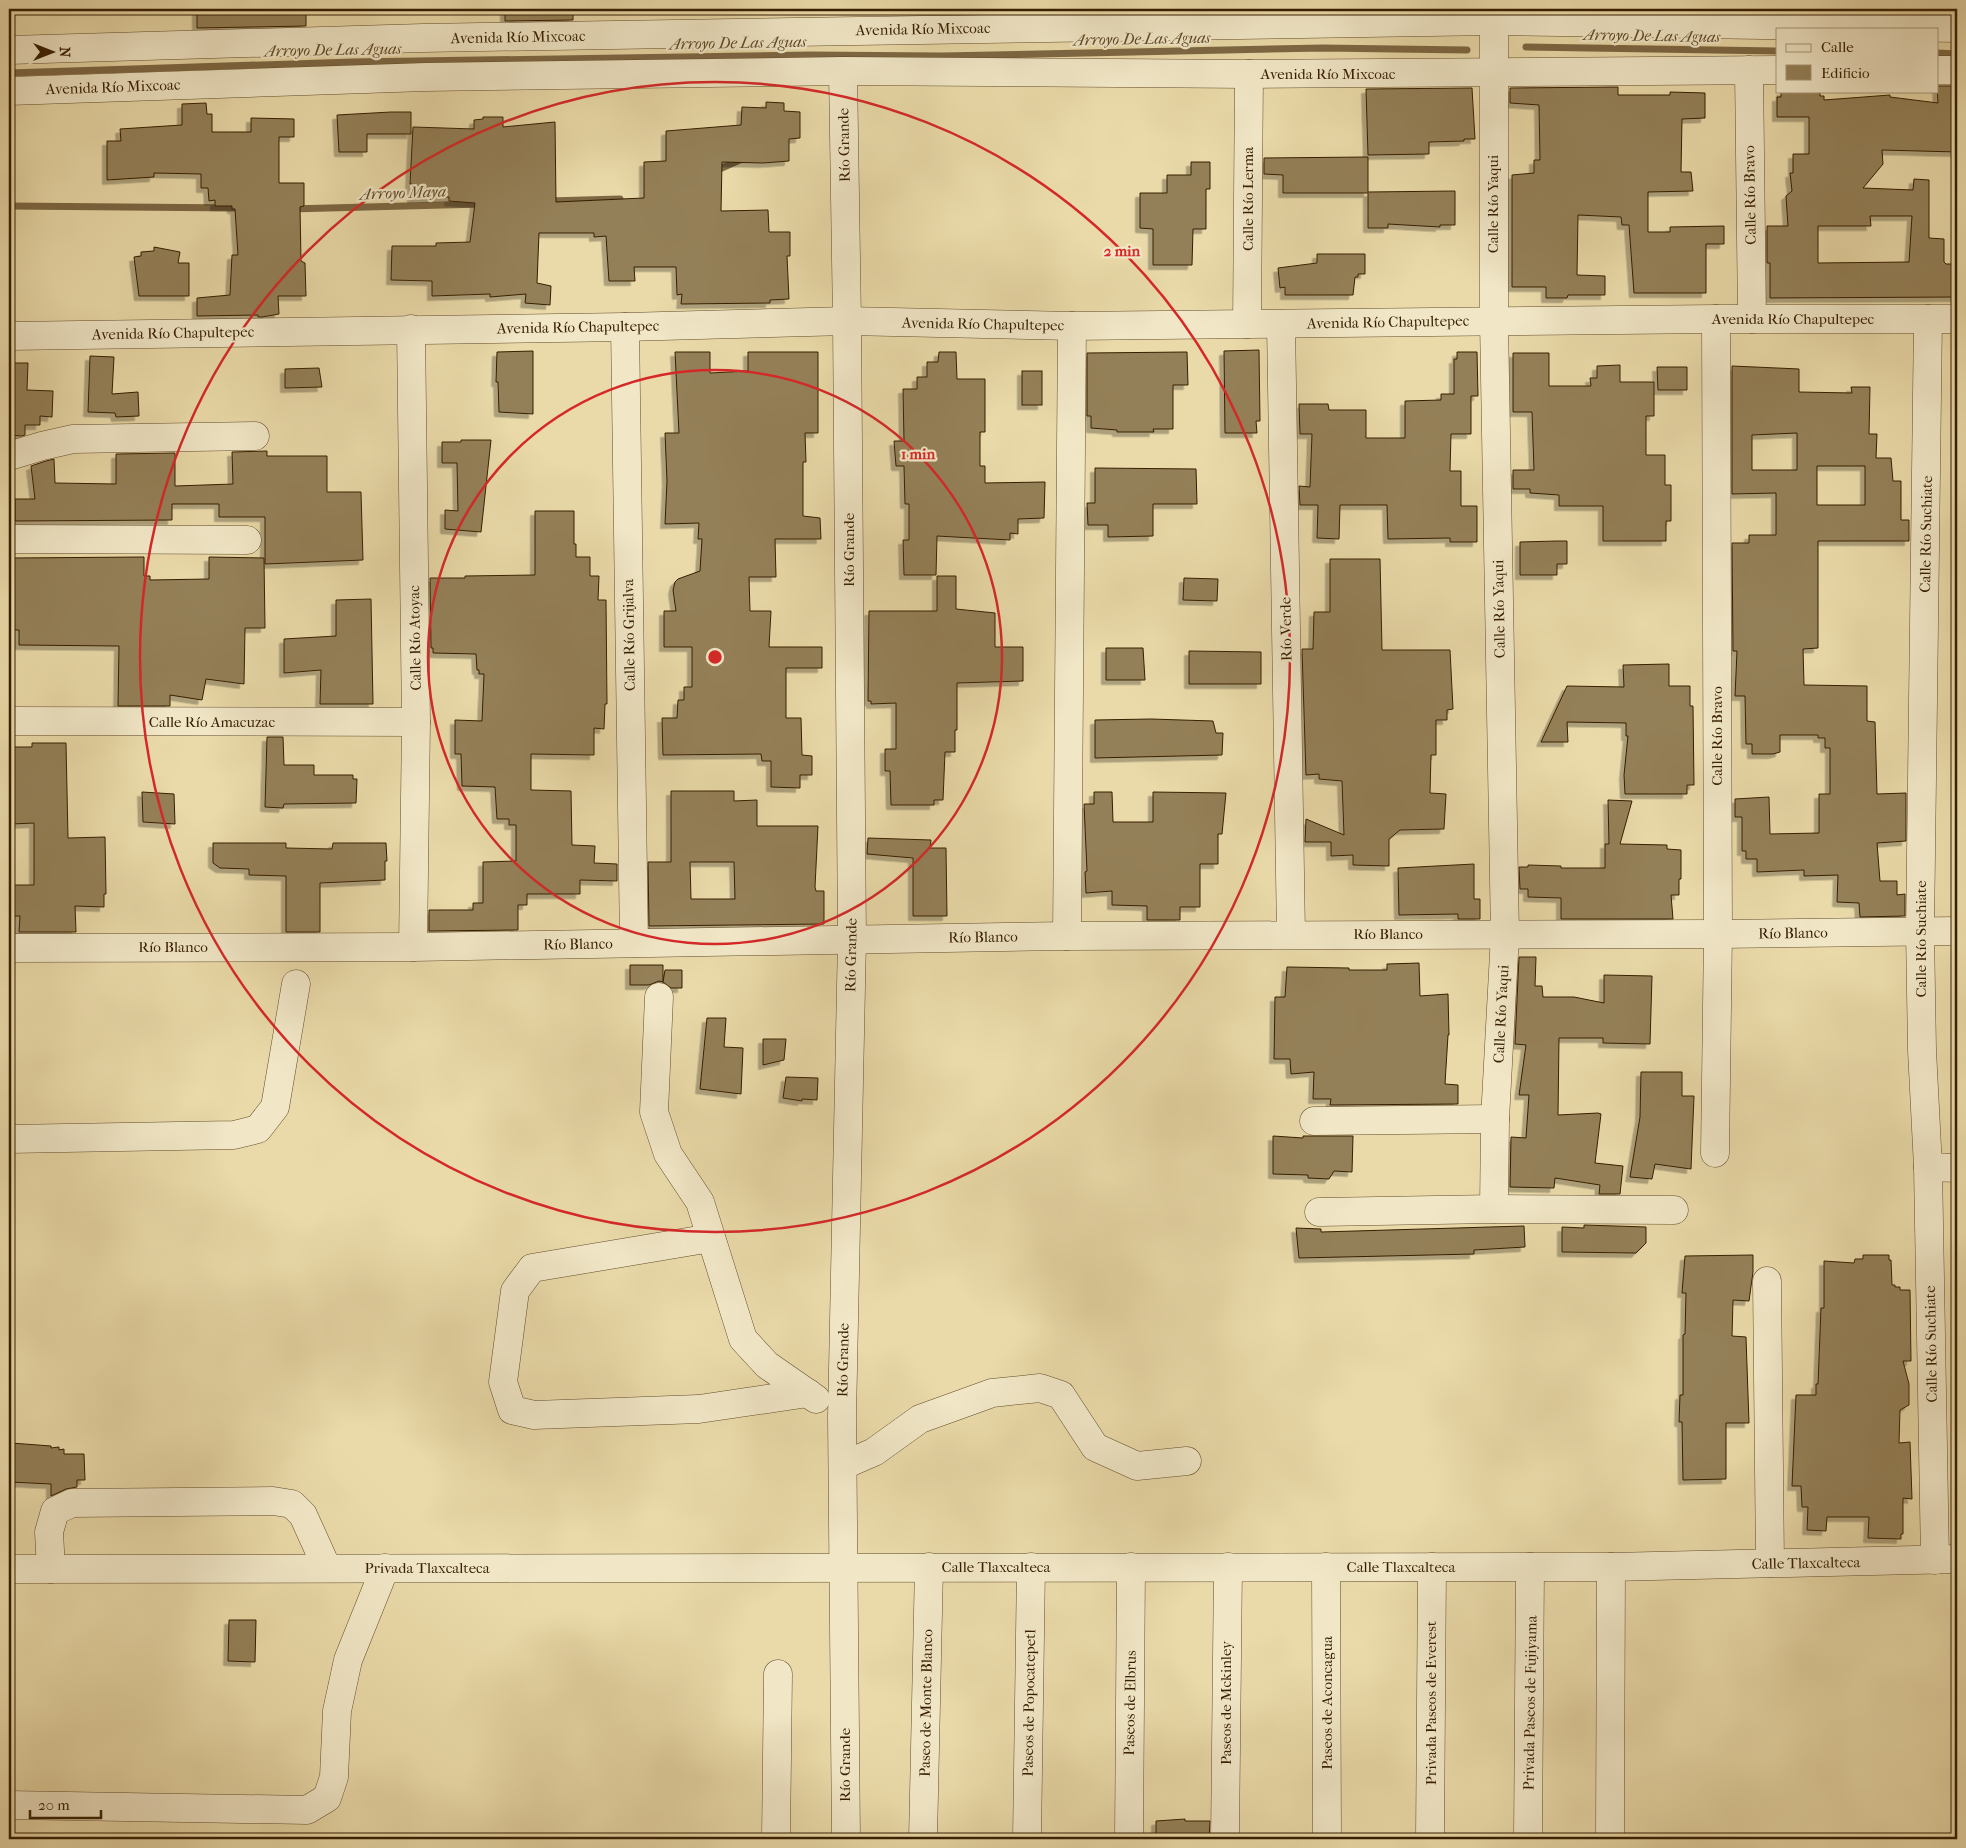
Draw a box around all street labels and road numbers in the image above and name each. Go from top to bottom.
street label: Avenida Río Mixcoac [854,19,991,39]
street label: Avenida Río Mixcoac [449,27,586,47]
street label: Avenida Río Mixcoac [1260,65,1396,83]
street label: Avenida Río Mixcoac [44,76,181,98]
street label: Río Grande [834,107,854,182]
street label: Calle Río Bravo [1740,145,1760,245]
street label: Calle Río Lerma [1239,146,1257,251]
street label: Calle Río Yaqui [1484,154,1502,253]
street label: Avenida Río Chapultepec [1711,310,1875,328]
street label: Avenida Río Chapultepec [1306,312,1470,332]
street label: Avenida Río Chapultepec [901,314,1065,334]
street label: Avenida Río Chapultepec [496,317,660,337]
street label: Avenida Río Chapultepec [91,323,255,343]
street label: Calle Río Suchiate [1916,475,1936,593]
street label: Río Grande [840,512,858,587]
street label: Calle Río Yaqui [1489,559,1509,658]
street label: Calle Río Grijalva [619,578,639,691]
street label: Calle Río Atoyac [405,585,425,691]
street label: Río Verde [1276,596,1296,661]
street label: Calle Río Bravo [1708,686,1726,786]
street label: Calle Río Amacuzac [149,713,276,731]
street label: Calle Río Suchiate [1912,880,1930,998]
street label: Río Grande [841,917,861,992]
street label: Río Blanco [1758,923,1828,943]
street label: Río Blanco [1353,925,1423,943]
street label: Río Blanco [948,927,1018,947]
street label: Río Blanco [543,934,613,954]
street label: Río Blanco [138,938,208,956]
street label: Calle Río Yaqui [1489,964,1513,1064]
street label: Calle Río Suchiate [1921,1285,1941,1403]
street label: Río Grande [833,1322,853,1397]
street label: Calle Tlaxcalteca [1751,1553,1862,1573]
street label: Calle Tlaxcalteca [942,1558,1051,1576]
street label: Calle Tlaxcalteca [1347,1558,1456,1576]
street label: Privada Tlaxcalteca [364,1559,491,1577]
street label: Privada Paseos de Fujiyama [1519,1614,1541,1791]
street label: Privada Paseos de Everest [1422,1620,1440,1785]
street label: Paseo de Monte Blanco [916,1629,936,1777]
street label: Paseos de Popocatepetl [1019,1629,1039,1777]
street label: Paseos de Aconcagua [1318,1635,1336,1770]
street label: Paseos de Mckinley [1217,1640,1235,1765]
street label: Paseos de Elbrus [1120,1650,1140,1756]
street label: Río Grande [836,1727,854,1802]

